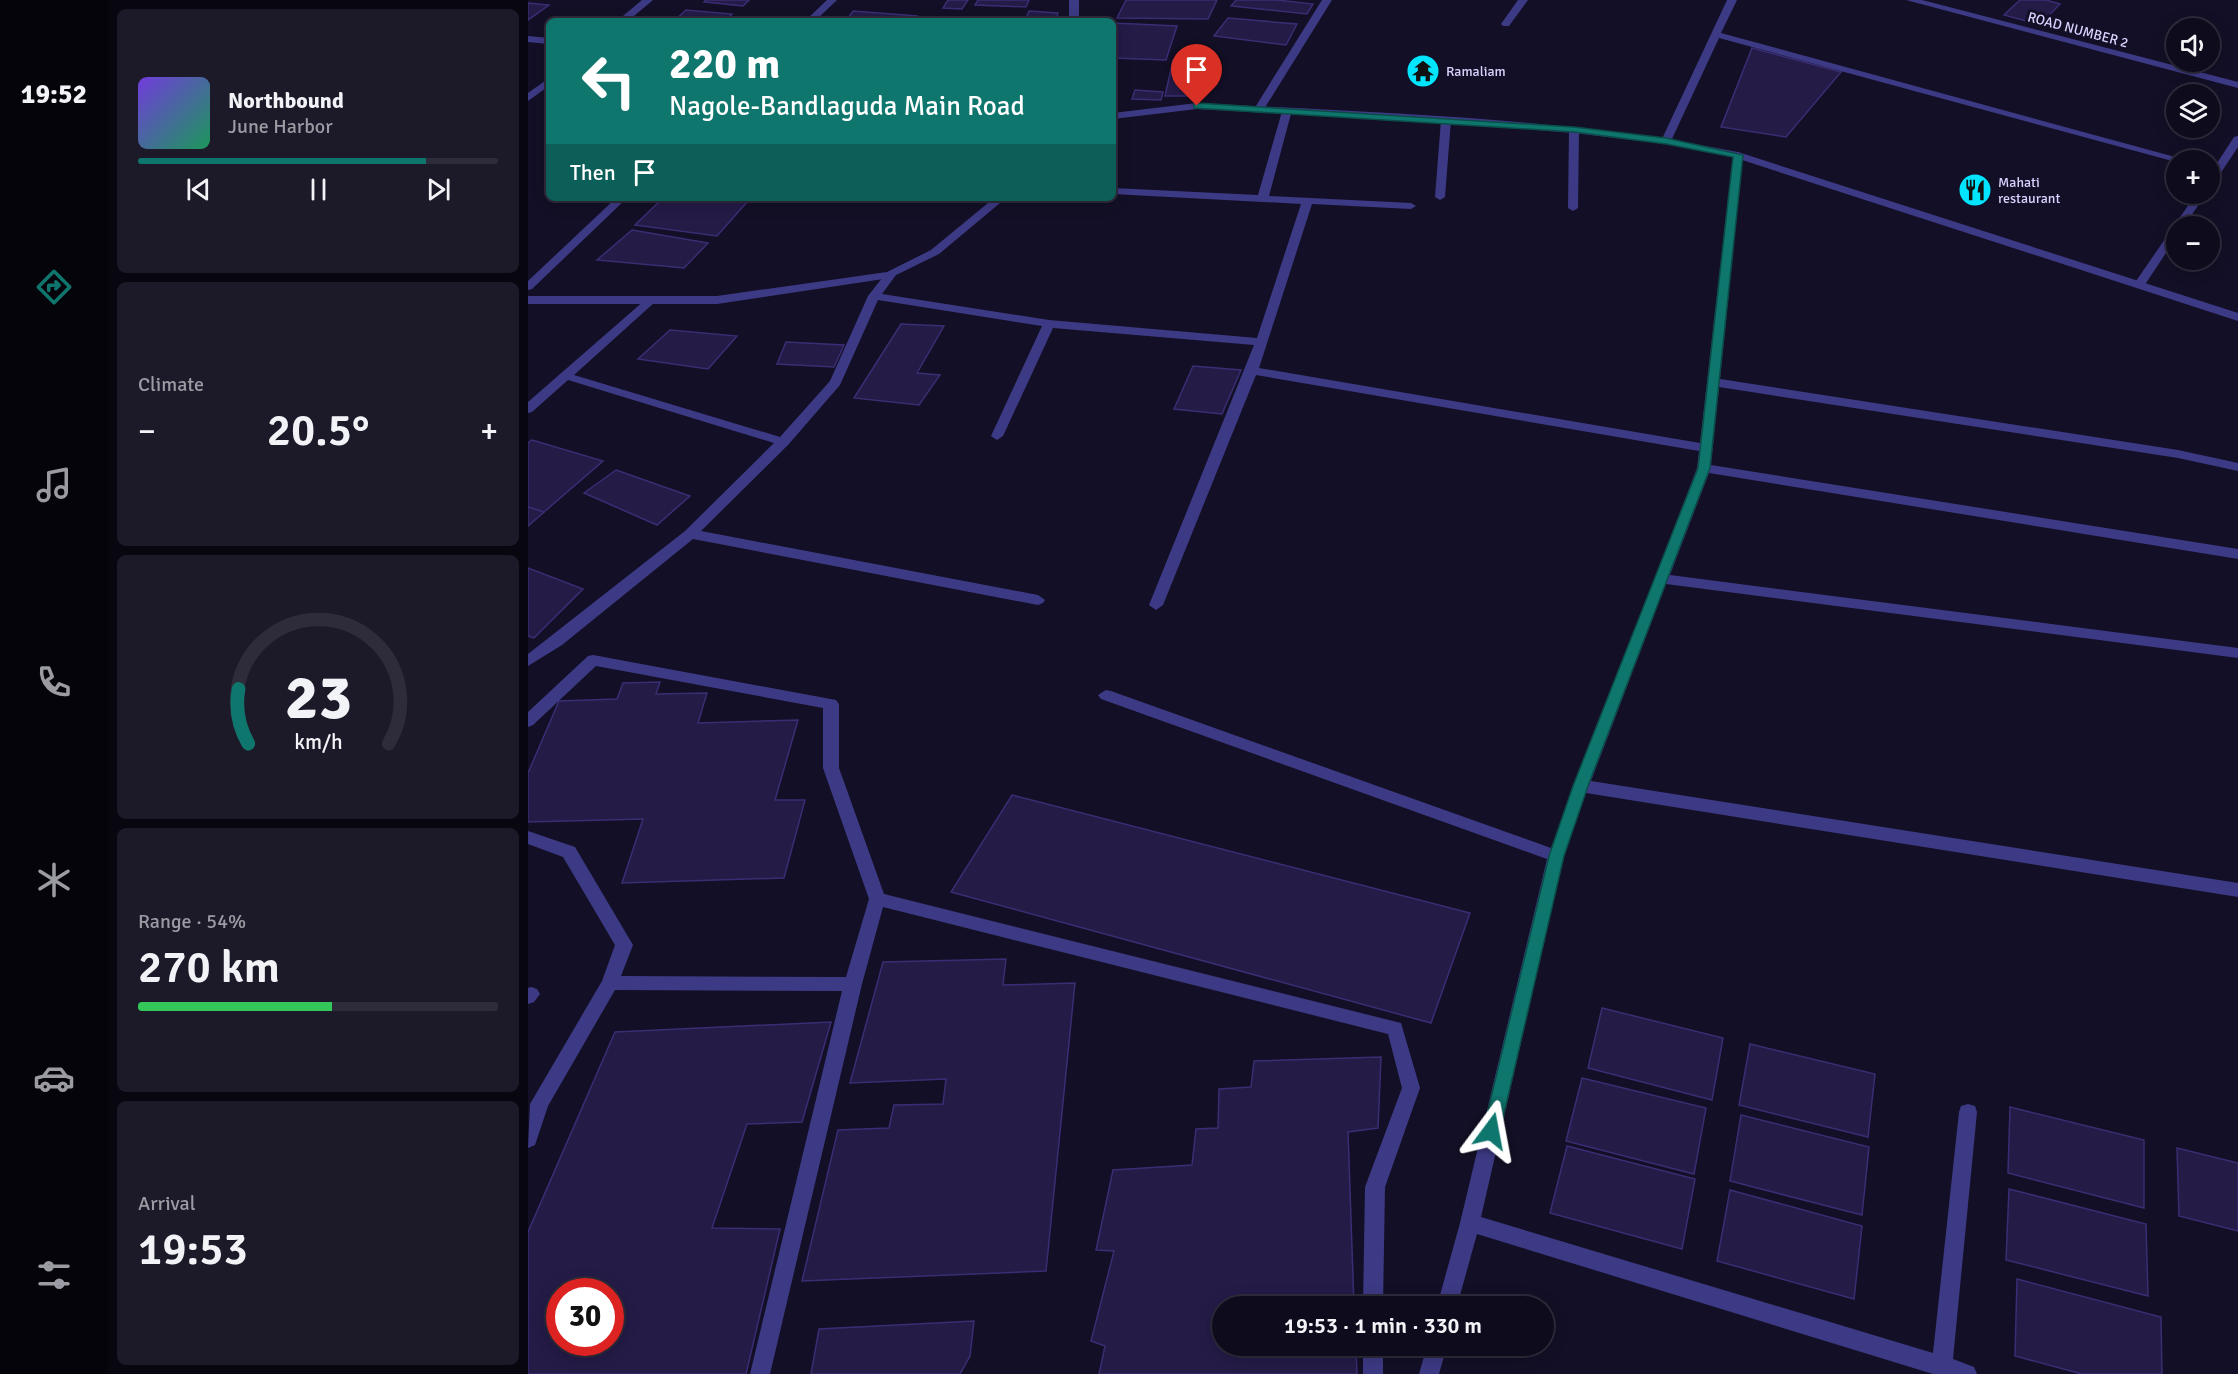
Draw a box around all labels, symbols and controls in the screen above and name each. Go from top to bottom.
street label: ROAD NUMBER 2 [2026,8,2130,52]
map controls [2166,18,2220,270]
button: sound [2166,18,2220,72]
text: 220 m [669,39,780,90]
icon: left [570,42,648,120]
pin [1171,44,1222,106]
icon: arrive [1180,53,1213,86]
temple icon: Ramaliam [1405,53,1441,89]
place label: Ramaliam [1446,63,1506,80]
text: 19:52 [21,78,87,111]
button: layers [2166,84,2220,138]
text: Northbound [228,87,344,114]
text: Nagole-Bandlaguda Main Road [669,90,1025,123]
text: June Harbor [228,114,333,139]
button: + [2166,150,2220,204]
icon: arrive [628,156,661,189]
text: Then [570,159,616,186]
restaurant icon: Mahati restaurant [1957,172,1993,208]
icon: previous [182,173,215,206]
icon: pause [302,173,335,206]
icon: next [422,173,455,206]
place label: Mahati restaurant [1998,174,2060,207]
button: − [2166,216,2220,270]
icon: directions [33,266,75,308]
text: Climate [138,372,204,397]
text: 20.5° [267,403,369,458]
text: − [138,411,156,452]
text: + [480,411,498,452]
icon: music [33,464,75,506]
text: 23 [284,659,352,736]
icon: phone [33,661,75,703]
text: km/h [294,729,342,755]
icon: climate [33,859,75,901]
text: Range · 54% [138,909,246,934]
text: 270 km [138,940,280,995]
icon: car [33,1057,75,1099]
position arrow [1459,1099,1523,1163]
text: Arrival [138,1191,196,1216]
text: 19:53 [138,1222,248,1277]
icon: filters [33,1254,75,1296]
speed limit sign: 30 [546,1278,624,1356]
text: 19:53 · 1 min · 330 m [1284,1312,1482,1339]

